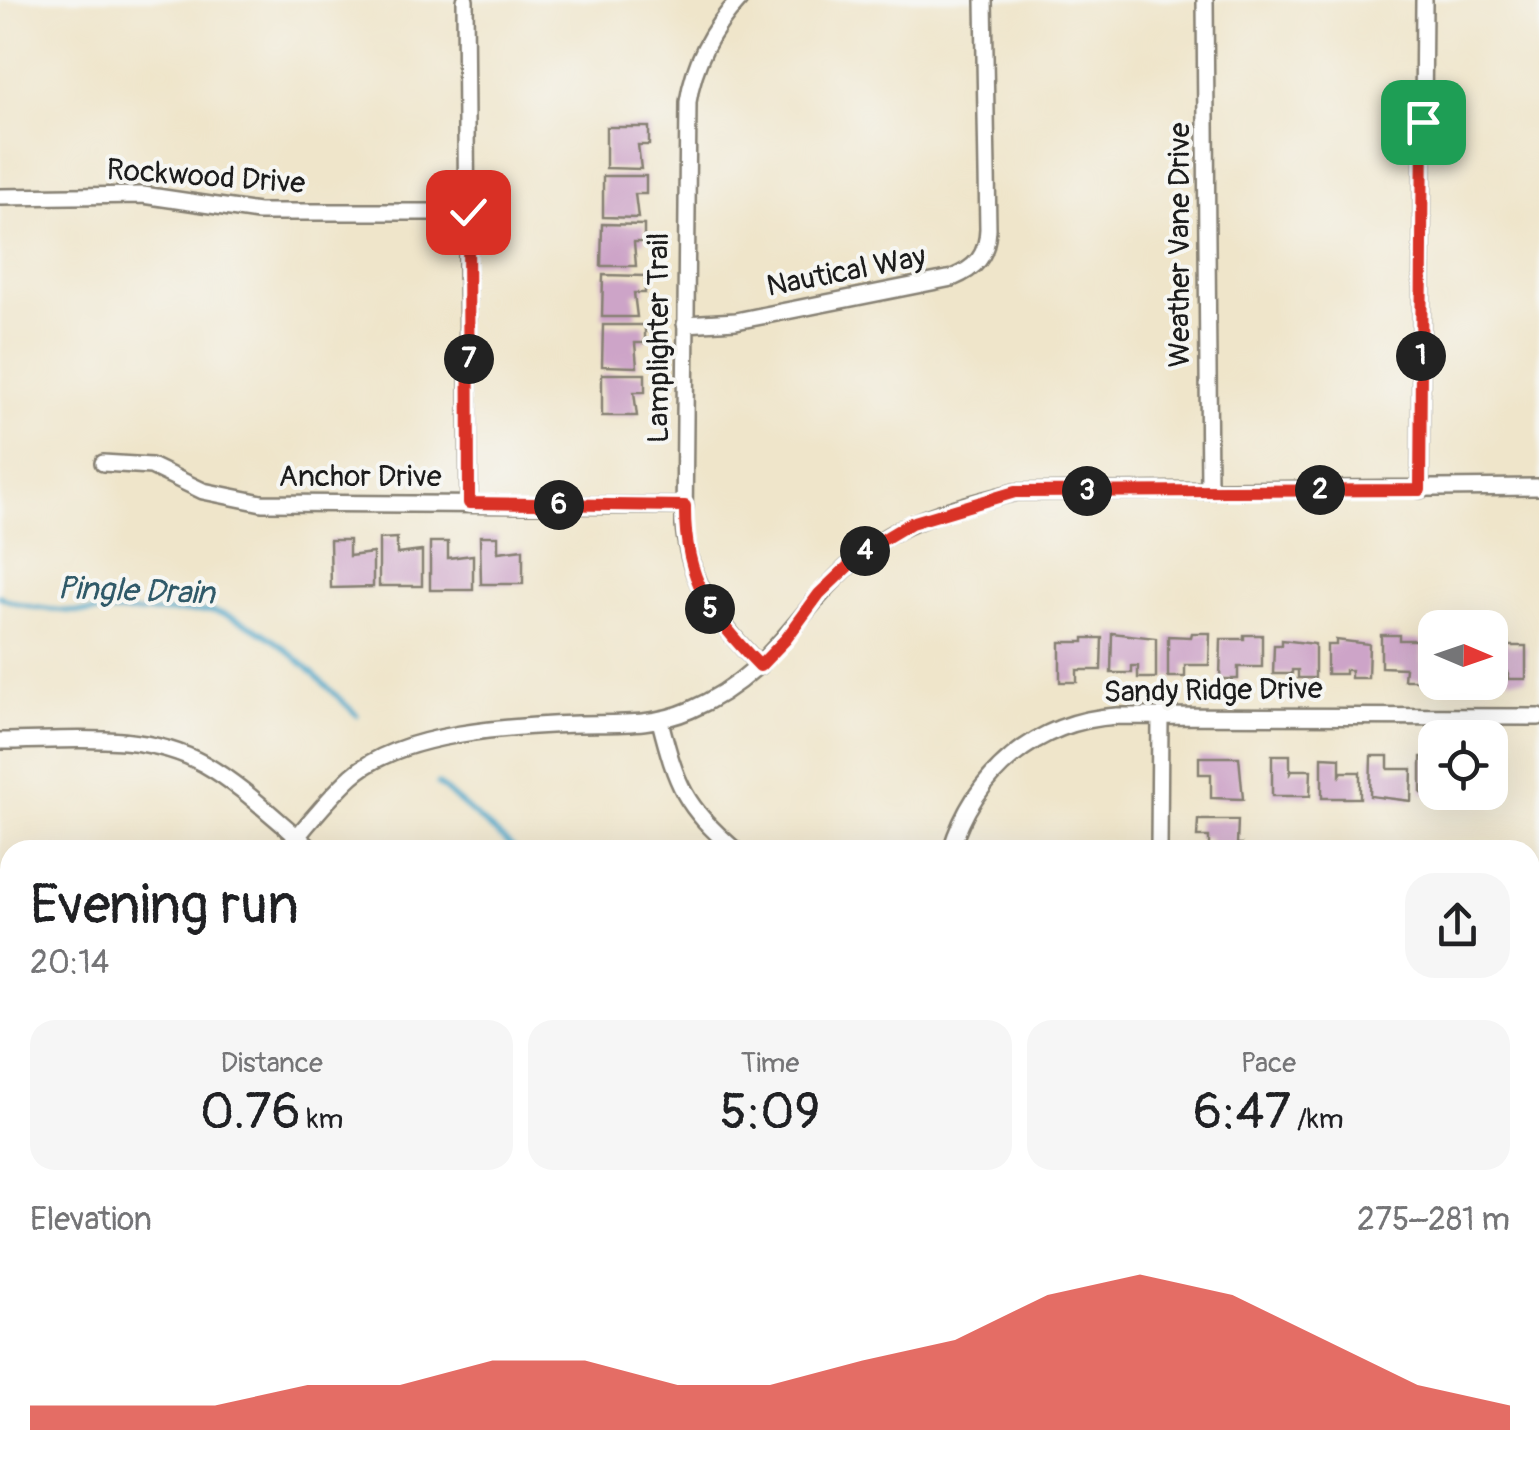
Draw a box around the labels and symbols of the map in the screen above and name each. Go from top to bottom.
pin [1381,80,1466,165]
street label: Weather Vane Drive [1161,122,1198,367]
street label: Rockwood Drive [105,151,307,202]
pin [426,170,511,255]
street label: Lamplighter Trail [640,233,677,443]
street label: Nautical Way [763,238,929,305]
pin: 1 [1396,331,1446,381]
pin: 7 [444,334,494,384]
street label: Anchor Drive [278,458,442,495]
pin: 2 [1295,465,1345,515]
pin: 3 [1062,466,1112,516]
pin: 6 [534,480,584,530]
pin: 4 [840,526,890,576]
water label: Pingle Drain [57,568,217,614]
pin: 5 [685,584,735,634]
north arrow [1418,610,1508,700]
street label: Sandy Ridge Drive [1103,670,1323,711]

